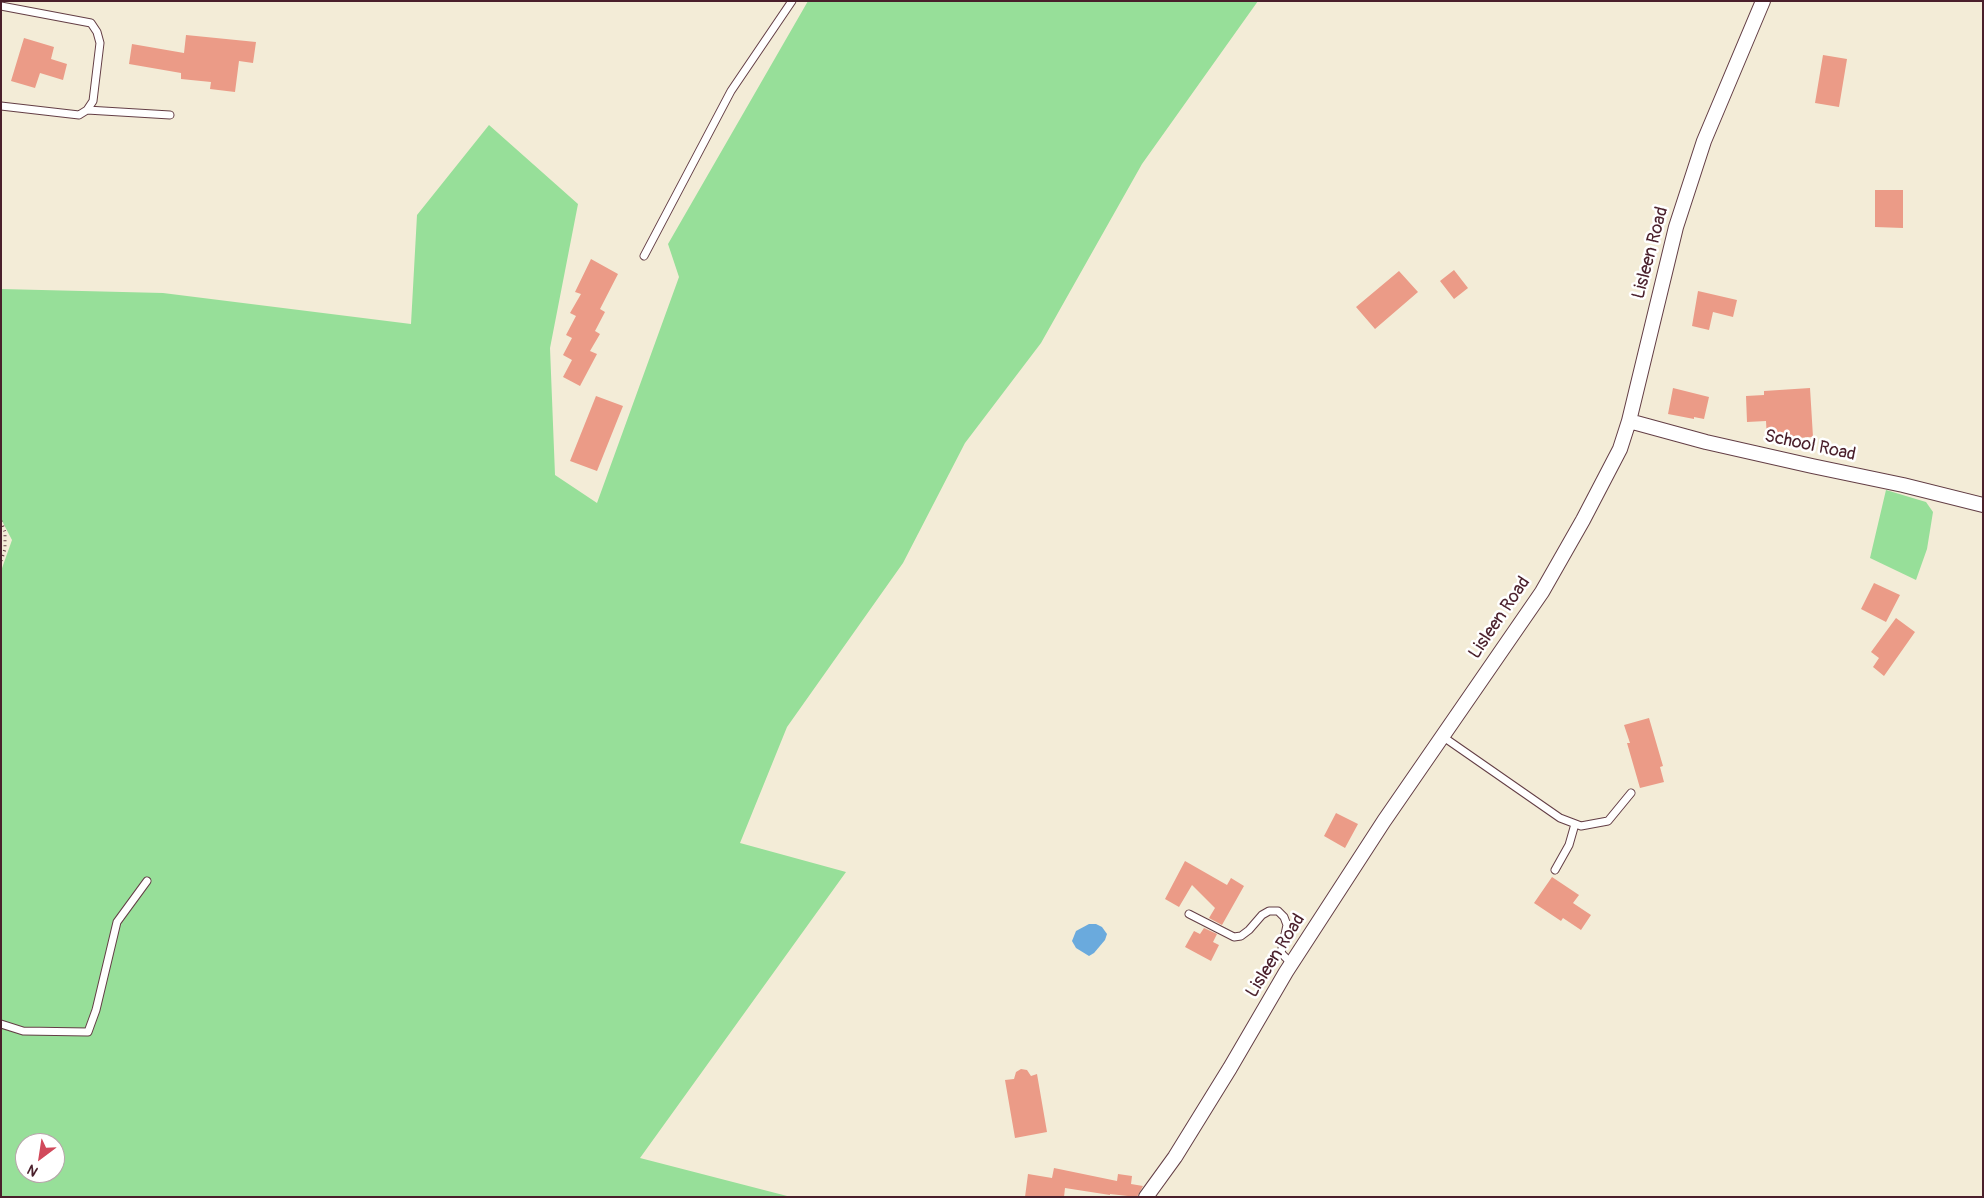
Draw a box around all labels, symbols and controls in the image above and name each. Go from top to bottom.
street label: Lisleen Road [1628,205,1674,301]
street label: School Road [1762,426,1858,466]
street label: Lisleen Road [1465,573,1535,663]
street label: Lisleen Road [1242,910,1310,1002]
north arrow [15,1133,65,1183]
text: N [24,1161,41,1180]

